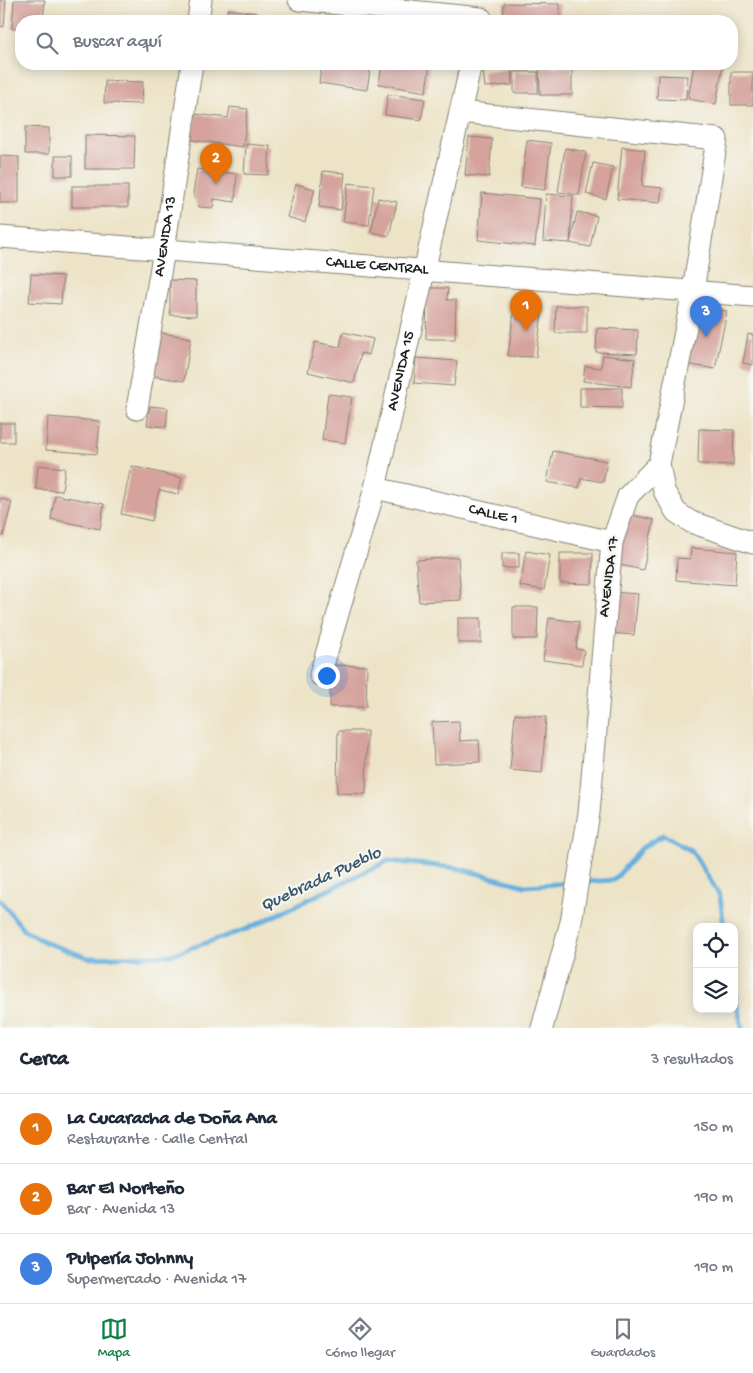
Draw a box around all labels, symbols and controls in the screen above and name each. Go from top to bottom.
search box [15,15,738,70]
icon: search [33,29,61,57]
text: Buscar aquí [73,31,162,54]
pin: 2 [200,143,232,184]
street label: AVENIDA 13 [150,195,181,278]
street label: CALLE CENTRAL [325,253,430,280]
pin: 1 [510,290,542,331]
pin: 3 [690,296,722,337]
street label: AVENIDA 15 [383,329,420,413]
street label: CALLE 1 [466,500,519,530]
street label: AVENIDA 17 [596,535,624,618]
your location [314,663,340,689]
water label: Quebrada Pueblo [257,843,385,917]
map controls [693,923,738,1013]
button: locate [693,923,738,968]
button: layers [693,968,738,1013]
text: Cerca [20,1048,68,1073]
text: 3 resultados [651,1051,733,1070]
text: La Cucaracha de Doña Ana [67,1108,277,1131]
text: 1 [33,1119,39,1138]
text: 150 m [694,1119,733,1138]
text: Restaurante · Calle Central [67,1131,248,1150]
text: Bar El Norteño [67,1178,184,1201]
text: 2 [32,1189,40,1208]
text: 190 m [694,1189,733,1208]
text: Bar · Avenida 13 [67,1201,175,1220]
text: Pulpería Johnny [67,1248,193,1271]
text: 3 [32,1259,40,1278]
text: 190 m [694,1259,733,1278]
text: Supermercado · Avenida 17 [67,1271,246,1290]
tab: Mapa [98,1315,130,1362]
tab: Cómo llegar [325,1315,395,1362]
tab: Guardados [590,1315,655,1362]

